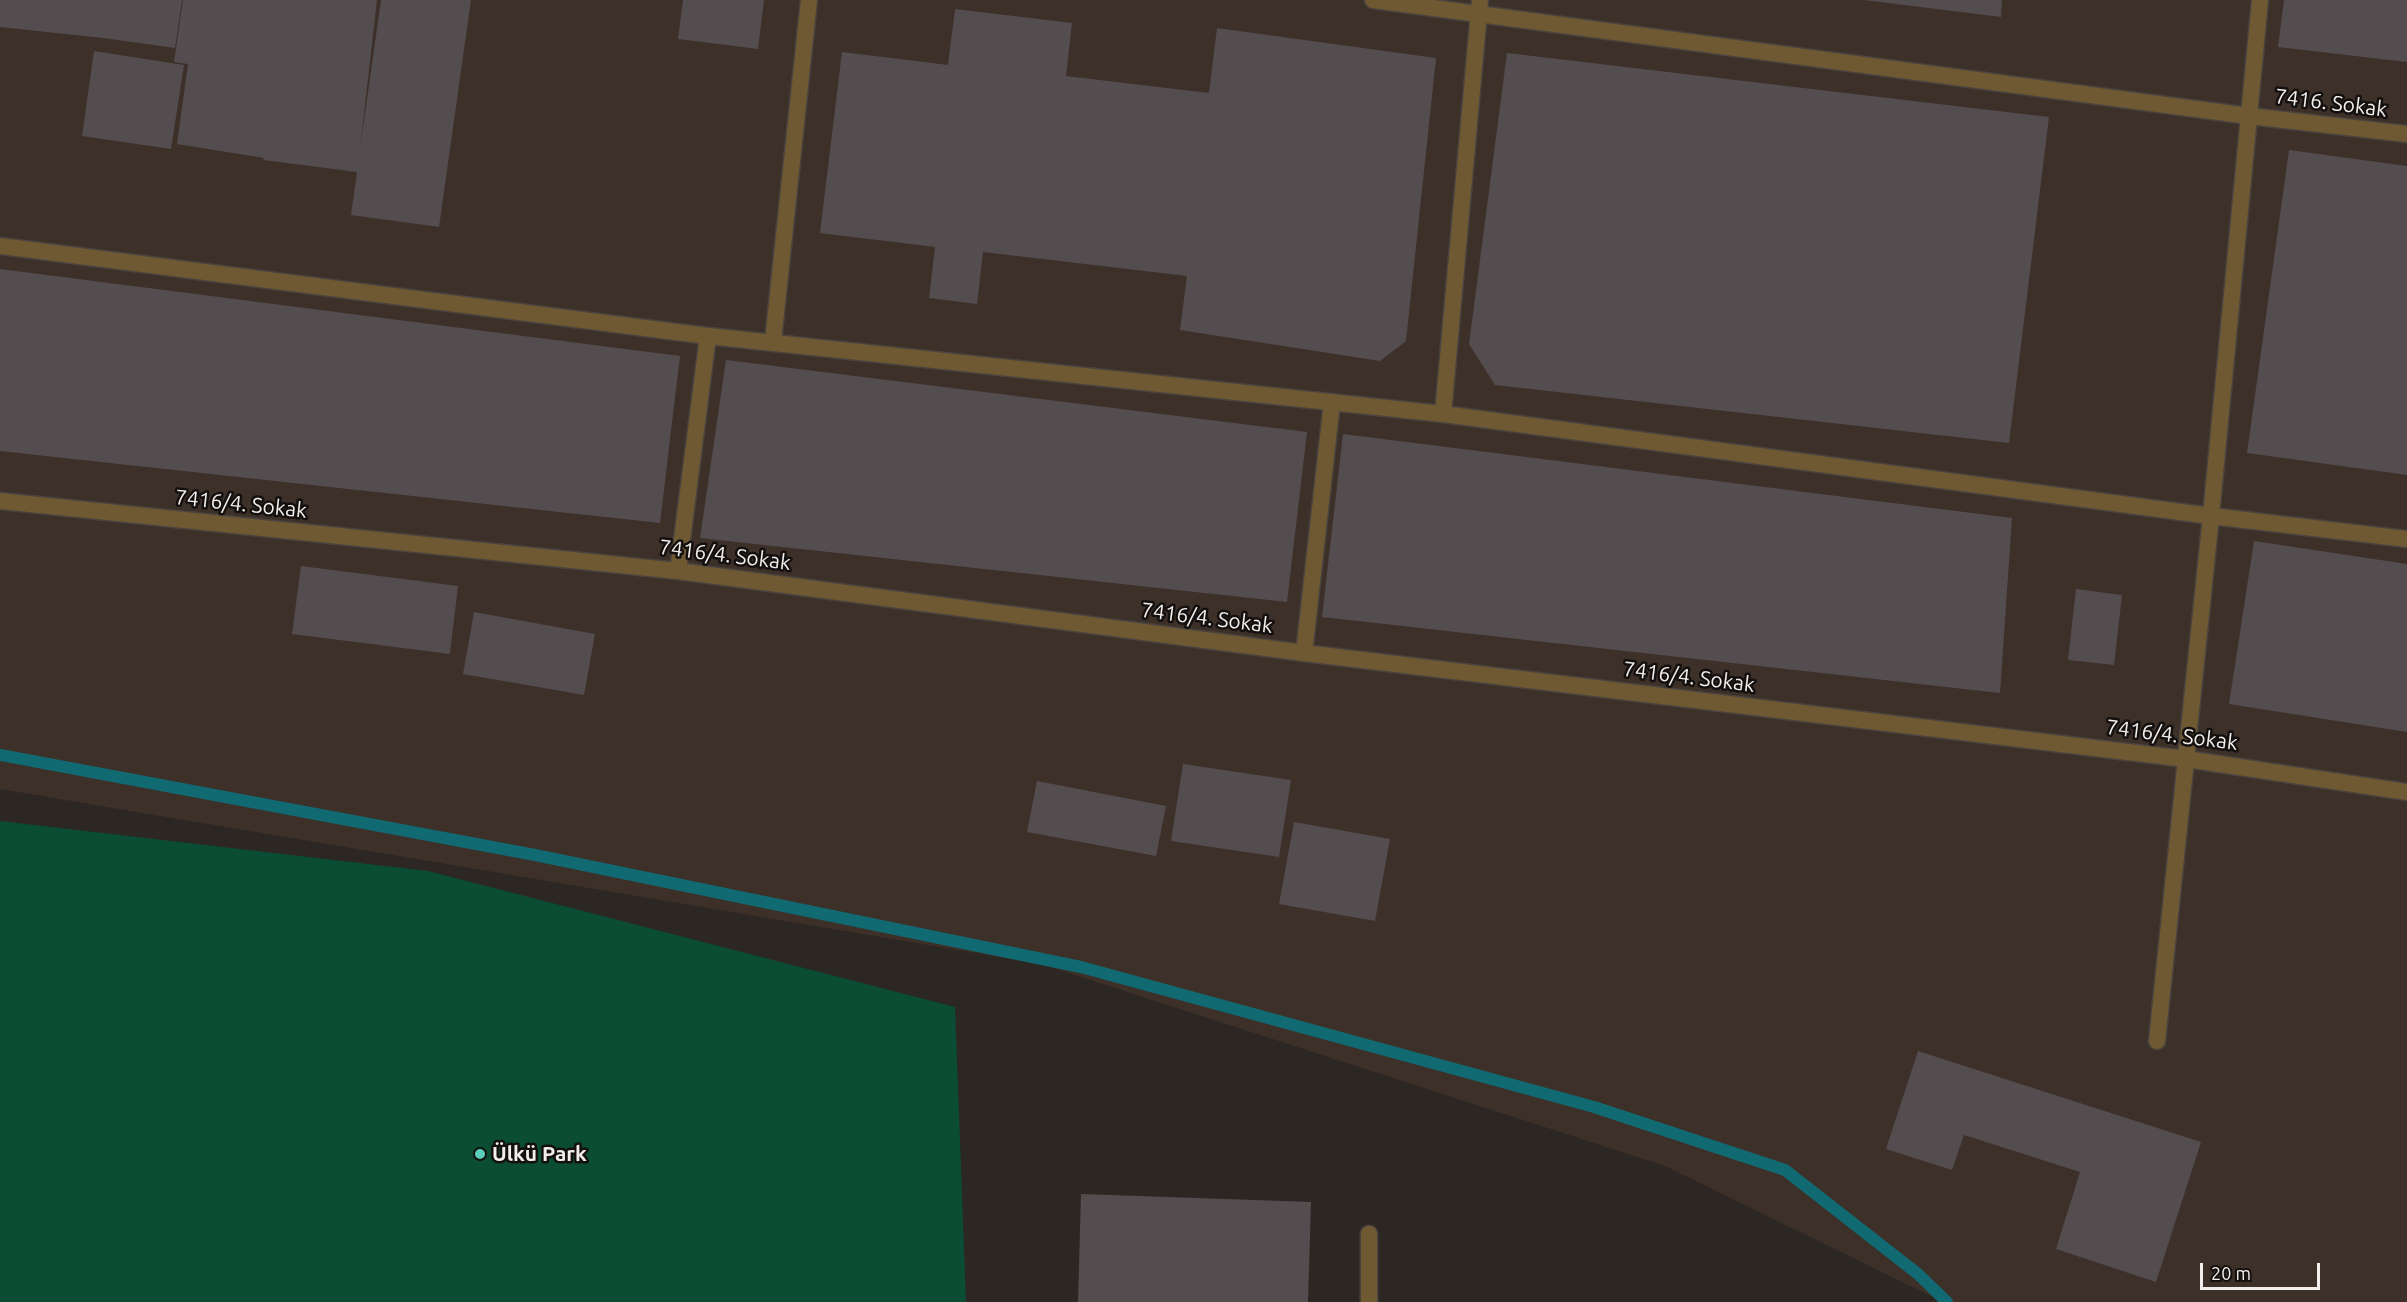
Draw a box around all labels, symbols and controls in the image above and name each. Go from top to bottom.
street label: 7416. Sokak [2274,84,2388,122]
street label: 7416/4. Sokak [174,485,308,523]
street label: 7416/4. Sokak [658,534,792,576]
street label: 7416/4. Sokak [1140,597,1274,639]
street label: 7416/4. Sokak [1622,656,1756,698]
street label: 7416/4. Sokak [2105,714,2239,756]
place label: Ülkü Park [492,1141,587,1167]
marker: Ülkü Park [473,1147,487,1161]
scale bar [2203,1251,2323,1289]
text: 20 m [2211,1263,2251,1283]

